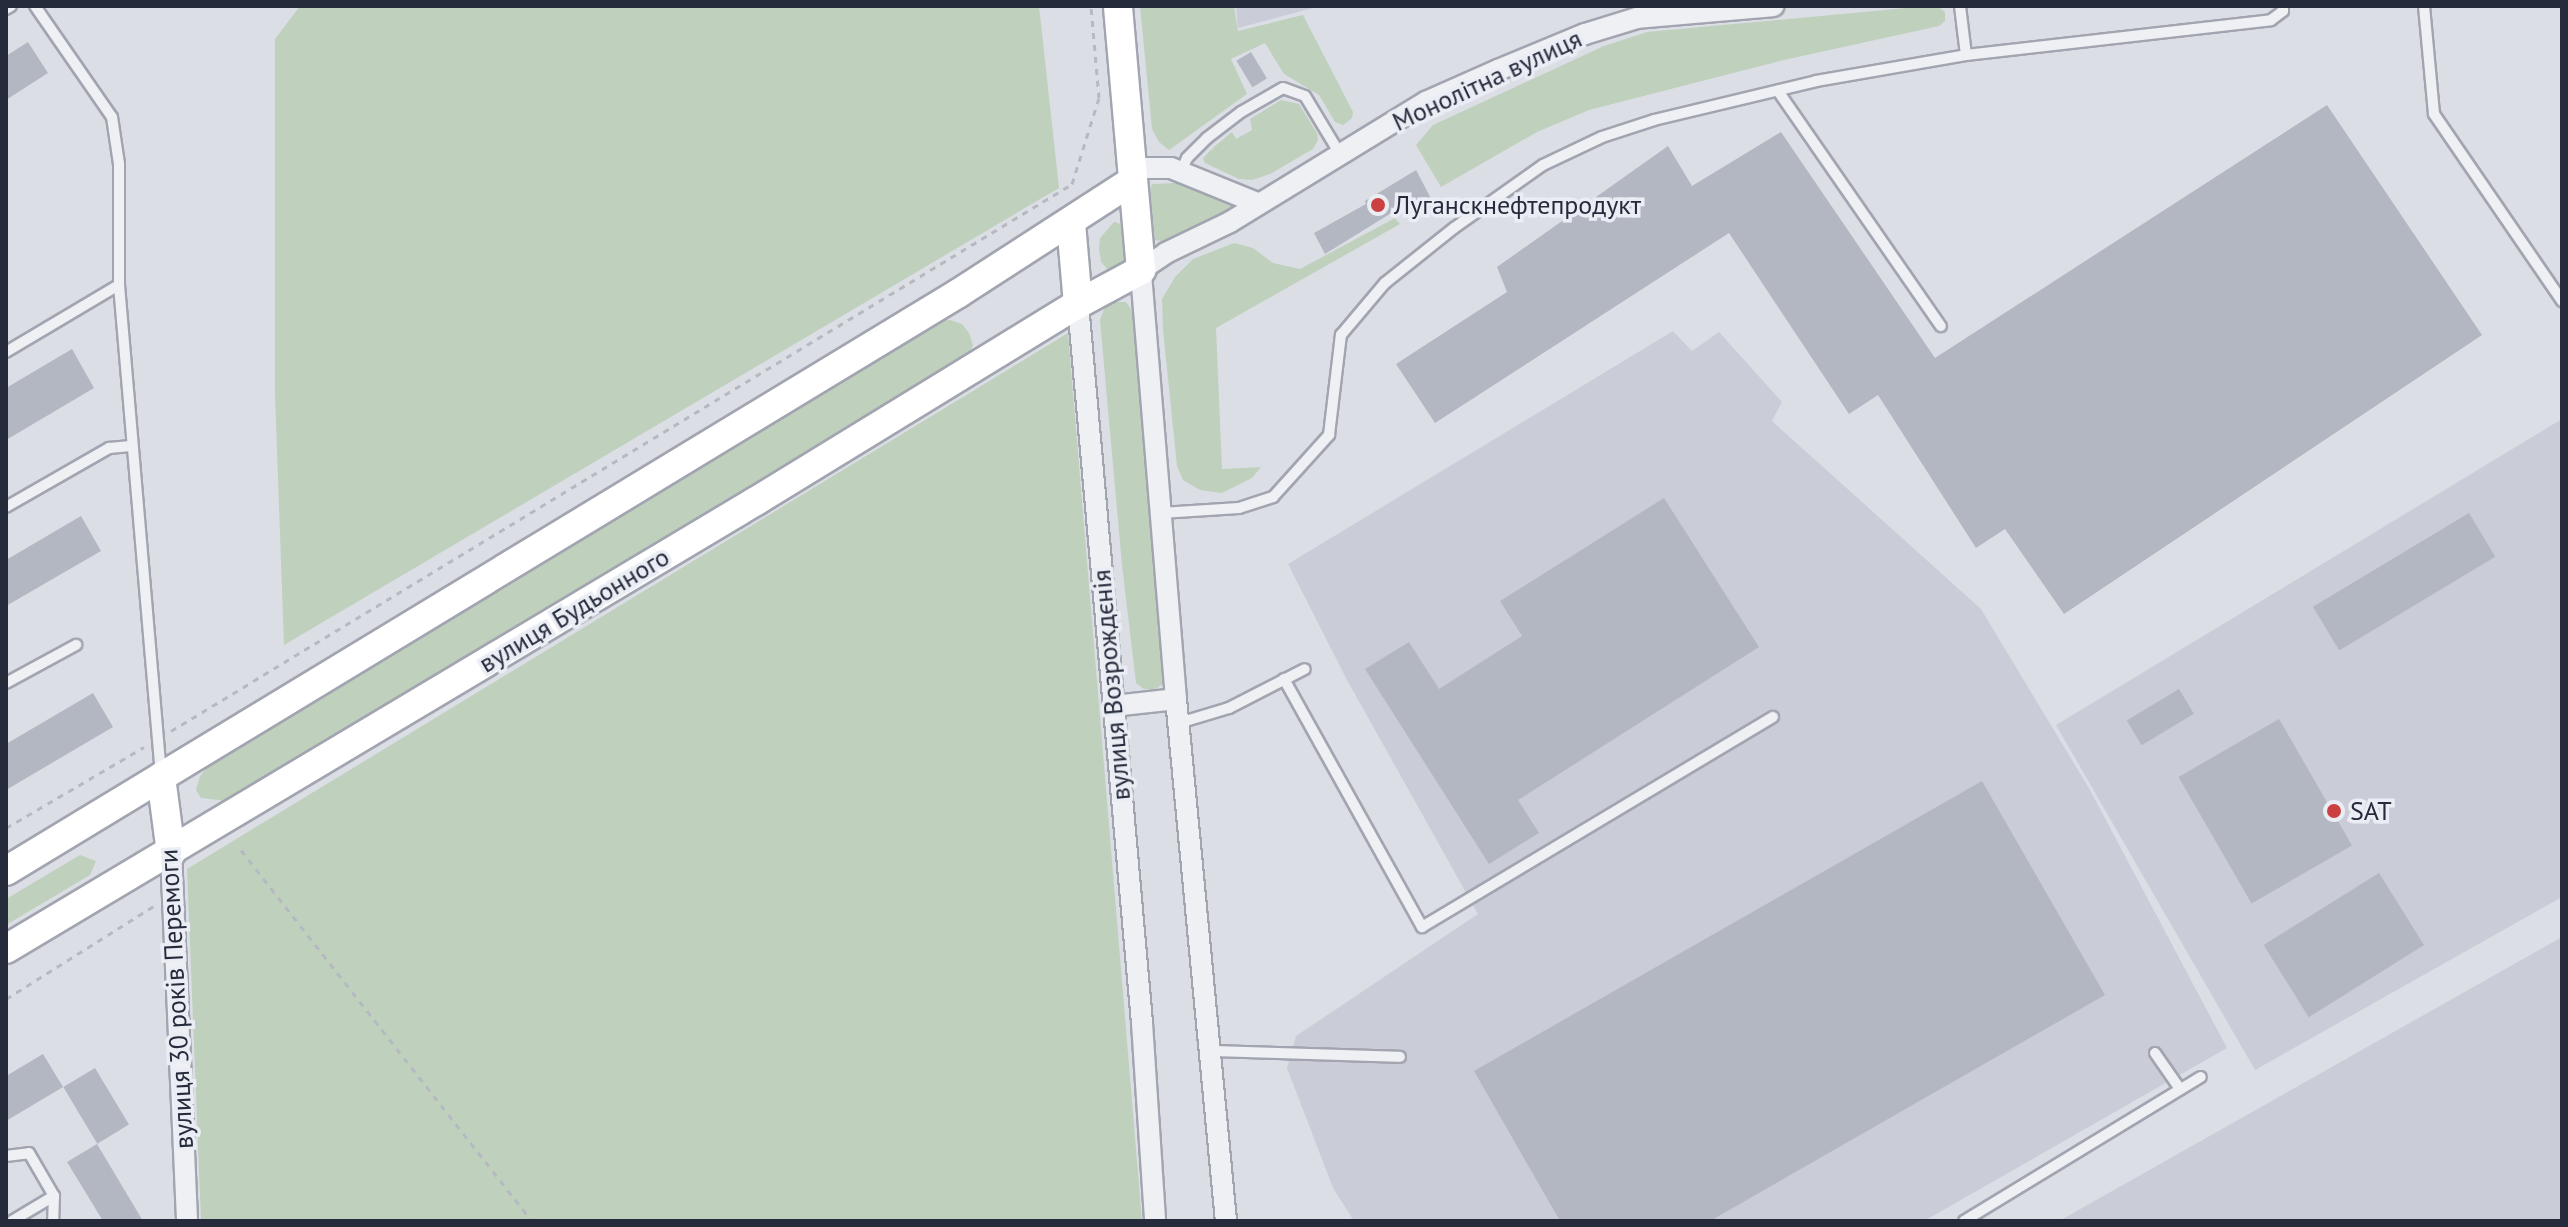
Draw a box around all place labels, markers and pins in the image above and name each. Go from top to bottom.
place label: Луганскнефтепродукт [1394,189,1641,221]
marker: Луганскнефтепродукт [1369,196,1387,214]
place label: SAT [2350,795,2392,827]
marker: SAT [2325,802,2343,820]

